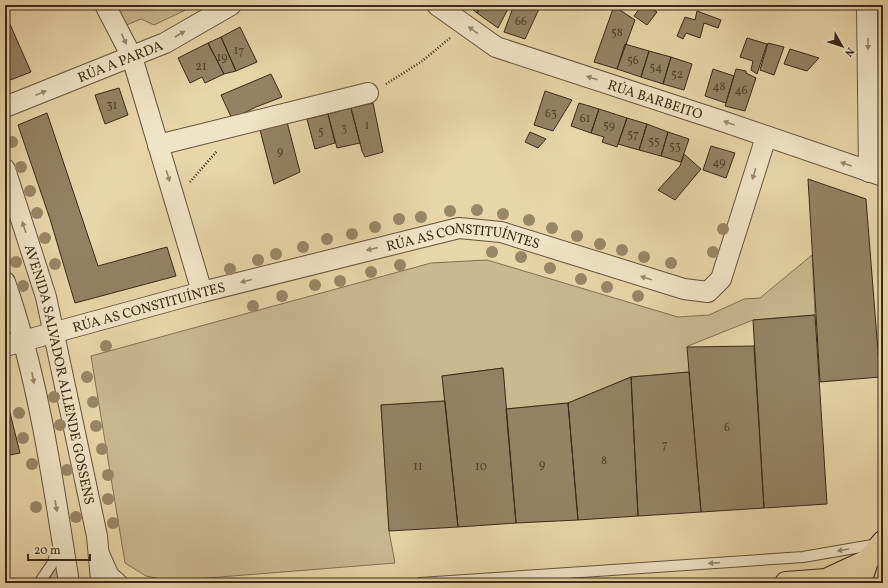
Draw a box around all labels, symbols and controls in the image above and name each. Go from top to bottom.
house number: 66 [515,14,527,30]
house number: 58 [611,25,623,41]
one-way arrow [467,26,478,34]
north arrow [822,26,862,66]
one-way arrow [174,31,186,38]
one-way arrow [120,33,127,45]
street label: RÚA A PARDA [75,37,166,88]
one-way arrow [865,38,871,51]
house number: 17 [234,43,244,59]
text: N [840,44,857,59]
house number: 19 [217,50,227,66]
house number: 56 [627,53,639,69]
house number: 21 [195,59,207,75]
house number: 54 [650,60,662,76]
house number: 52 [671,67,683,83]
one-way arrow [586,75,598,81]
street label: RÚA BARBEITO [605,76,705,125]
house number: 48 [712,79,726,95]
house number: 46 [734,83,748,99]
one-way arrow [36,89,48,95]
house number: 31 [107,98,117,114]
house number: 63 [545,106,557,122]
house number: 61 [580,111,590,127]
house number: 1 [365,118,369,134]
house number: 59 [603,118,615,134]
one-way arrow [723,120,735,126]
house number: 3 [341,121,347,137]
house number: 5 [318,124,324,140]
house number: 57 [627,127,639,143]
house number: 55 [648,134,660,150]
house number: 53 [669,139,681,155]
house number: 9 [277,144,283,160]
house number: 49 [712,155,726,171]
one-way arrow [840,161,852,167]
one-way arrow [751,168,757,180]
one-way arrow [165,170,171,182]
street label: RÚA AS CONSTITUÍNTES [384,220,542,257]
one-way arrow [21,221,27,233]
street label: AVENIDA SALVADOR ALLENDE GOSSENS [19,242,98,507]
one-way arrow [366,246,378,252]
one-way arrow [640,275,652,281]
one-way arrow [240,278,252,284]
street label: RÚA AS CONSTITUÍNTES [71,279,228,338]
one-way arrow [30,372,36,385]
house number: 6 [724,420,730,436]
house number: 7 [662,437,668,453]
house number: 8 [601,453,607,469]
house number: 9 [539,457,545,473]
house number: 11 [413,459,423,475]
house number: 10 [475,459,487,475]
one-way arrow [54,500,60,512]
scale bar [28,536,90,562]
text: 20 m [34,543,61,559]
one-way arrow [837,547,849,553]
one-way arrow [708,559,720,566]

